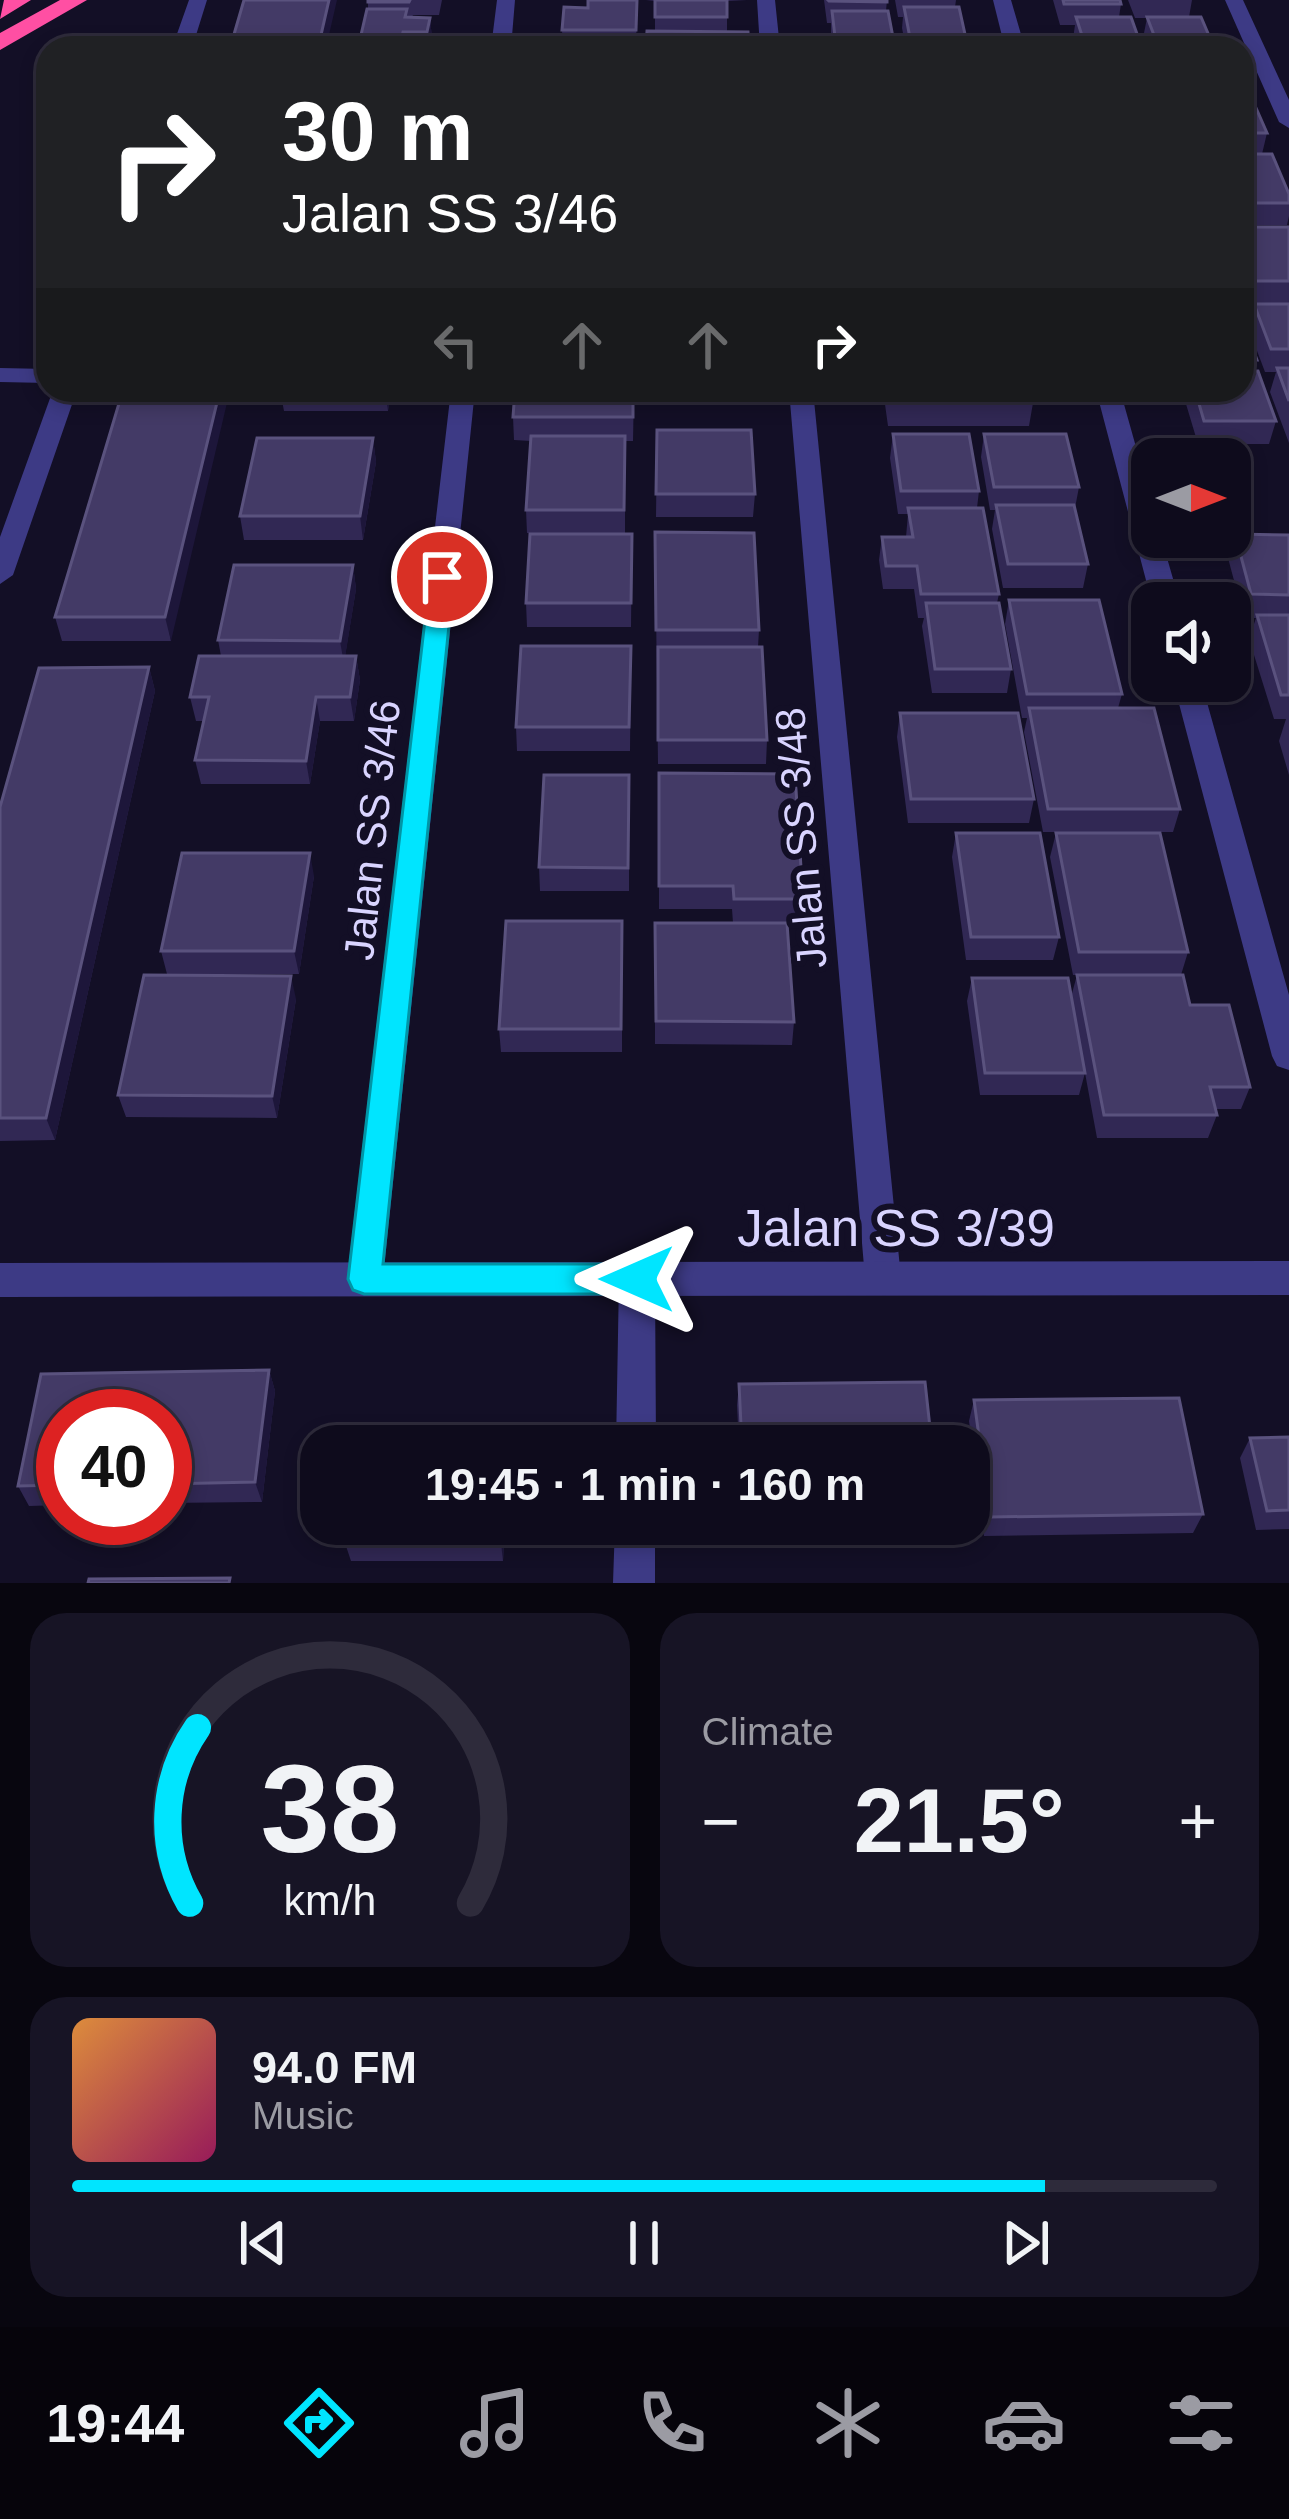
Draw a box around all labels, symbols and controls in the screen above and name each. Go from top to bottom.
icon: right [84,84,240,240]
text: 30 m [282,84,473,178]
text: Jalan SS 3/46 [282,183,618,243]
icon: left [423,312,489,378]
icon: ahead [549,312,615,378]
icon: ahead [675,312,741,378]
icon: right [801,312,867,378]
north arrow [1131,438,1251,558]
map controls [1131,438,1251,702]
pin [391,526,493,628]
icon: arrive [409,544,475,610]
button: sound [1131,582,1251,702]
street label: Jalan SS 3/46 [335,698,409,962]
street label: Jalan SS 3/48 [766,706,836,970]
street label: Jalan SS 3/39 [737,1200,1055,1257]
position arrow [574,1216,700,1342]
speed limit sign: 40 [36,1389,192,1545]
text: 19:45 · 1 min · 160 m [425,1459,865,1510]
text: Climate [702,1710,834,1753]
text: 38 [260,1739,399,1878]
text: 21.5° [854,1771,1065,1871]
text: − [702,1784,740,1858]
text: + [1178,1784,1217,1858]
text: km/h [283,1876,376,1924]
text: 94.0 FM [252,2042,417,2093]
text: Music [252,2094,354,2137]
icon: previous [230,2210,296,2276]
icon: pause [611,2210,677,2276]
icon: next [993,2210,1059,2276]
icon: directions [277,2381,361,2465]
icon: music [453,2381,537,2465]
icon: phone [630,2381,714,2465]
icon: climate [806,2381,890,2465]
icon: car [982,2381,1066,2465]
icon: filters [1159,2381,1243,2465]
text: 19:44 [46,2393,184,2453]

